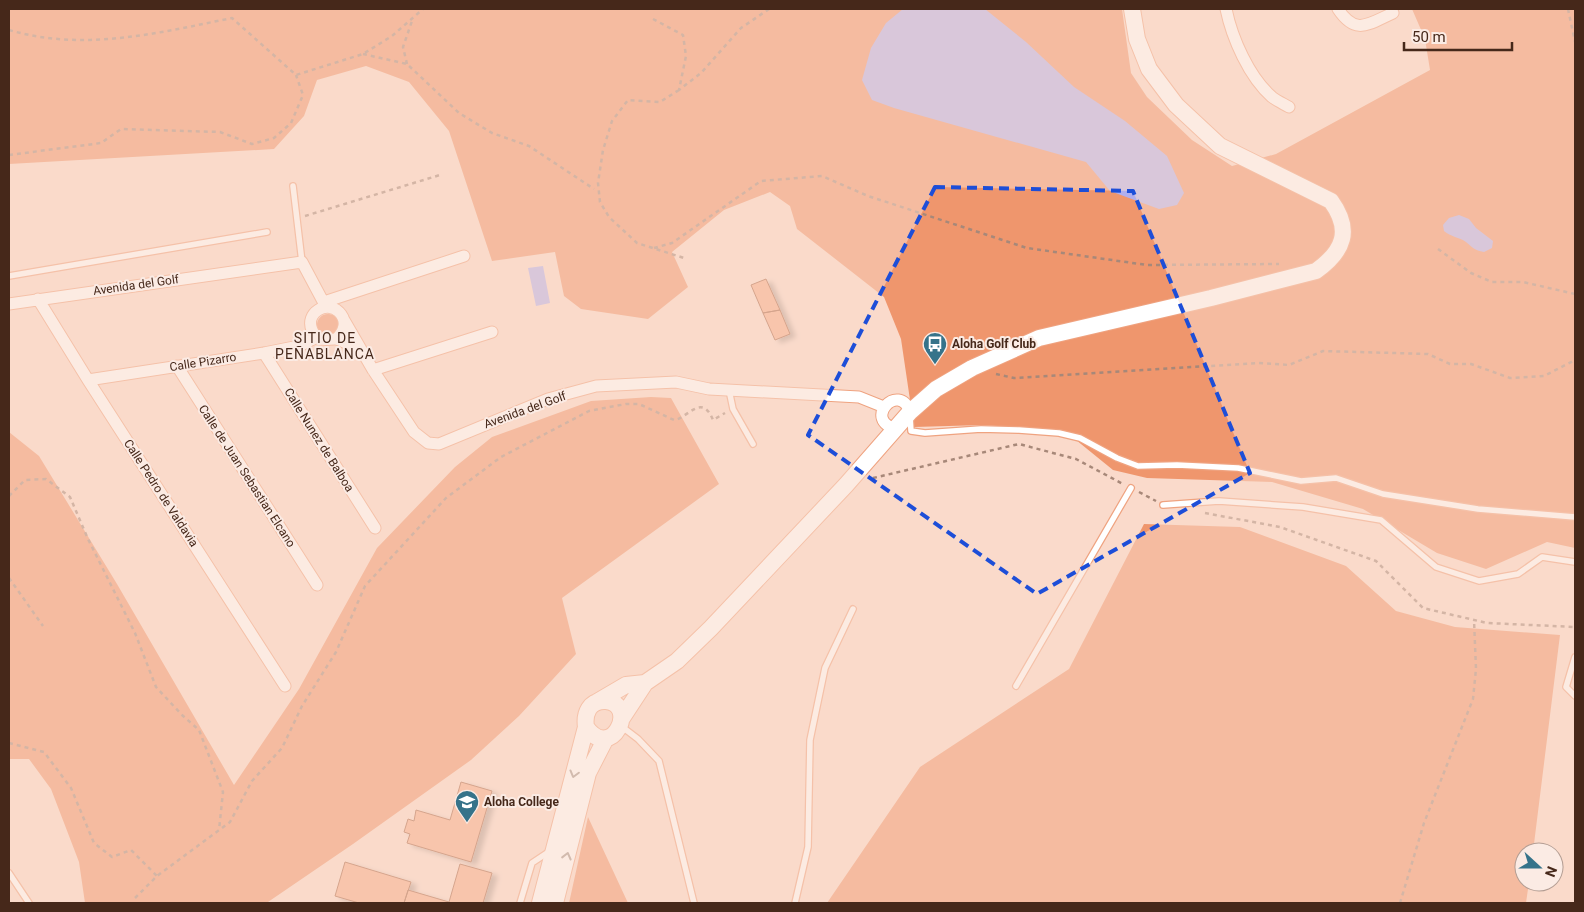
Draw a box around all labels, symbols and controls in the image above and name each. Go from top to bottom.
scale bar [1404,20,1512,52]
text: 50 m [1412,28,1446,46]
street label: Avenida del Golf [92,272,181,298]
district label: SITIO DE PEÑABLANCA [275,330,375,362]
bus stop icon: Aloha Golf Club [922,331,948,365]
place label: Aloha Golf Club [952,337,1036,351]
street label: Calle Pizarro [169,350,238,374]
street label: Calle Nunez de Balboa [281,386,357,494]
street label: Avenida del Golf [482,388,569,431]
street label: Calle de Juan Sebastian Elcano [196,402,298,550]
street label: Calle Pedro de Valdavia [121,437,201,549]
one-way arrow [569,770,579,778]
school or university icon: Aloha College [454,789,480,823]
place label: Aloha College [484,795,559,809]
north arrow [1514,842,1564,892]
one-way arrow [561,852,572,860]
text: N [1542,864,1560,879]

